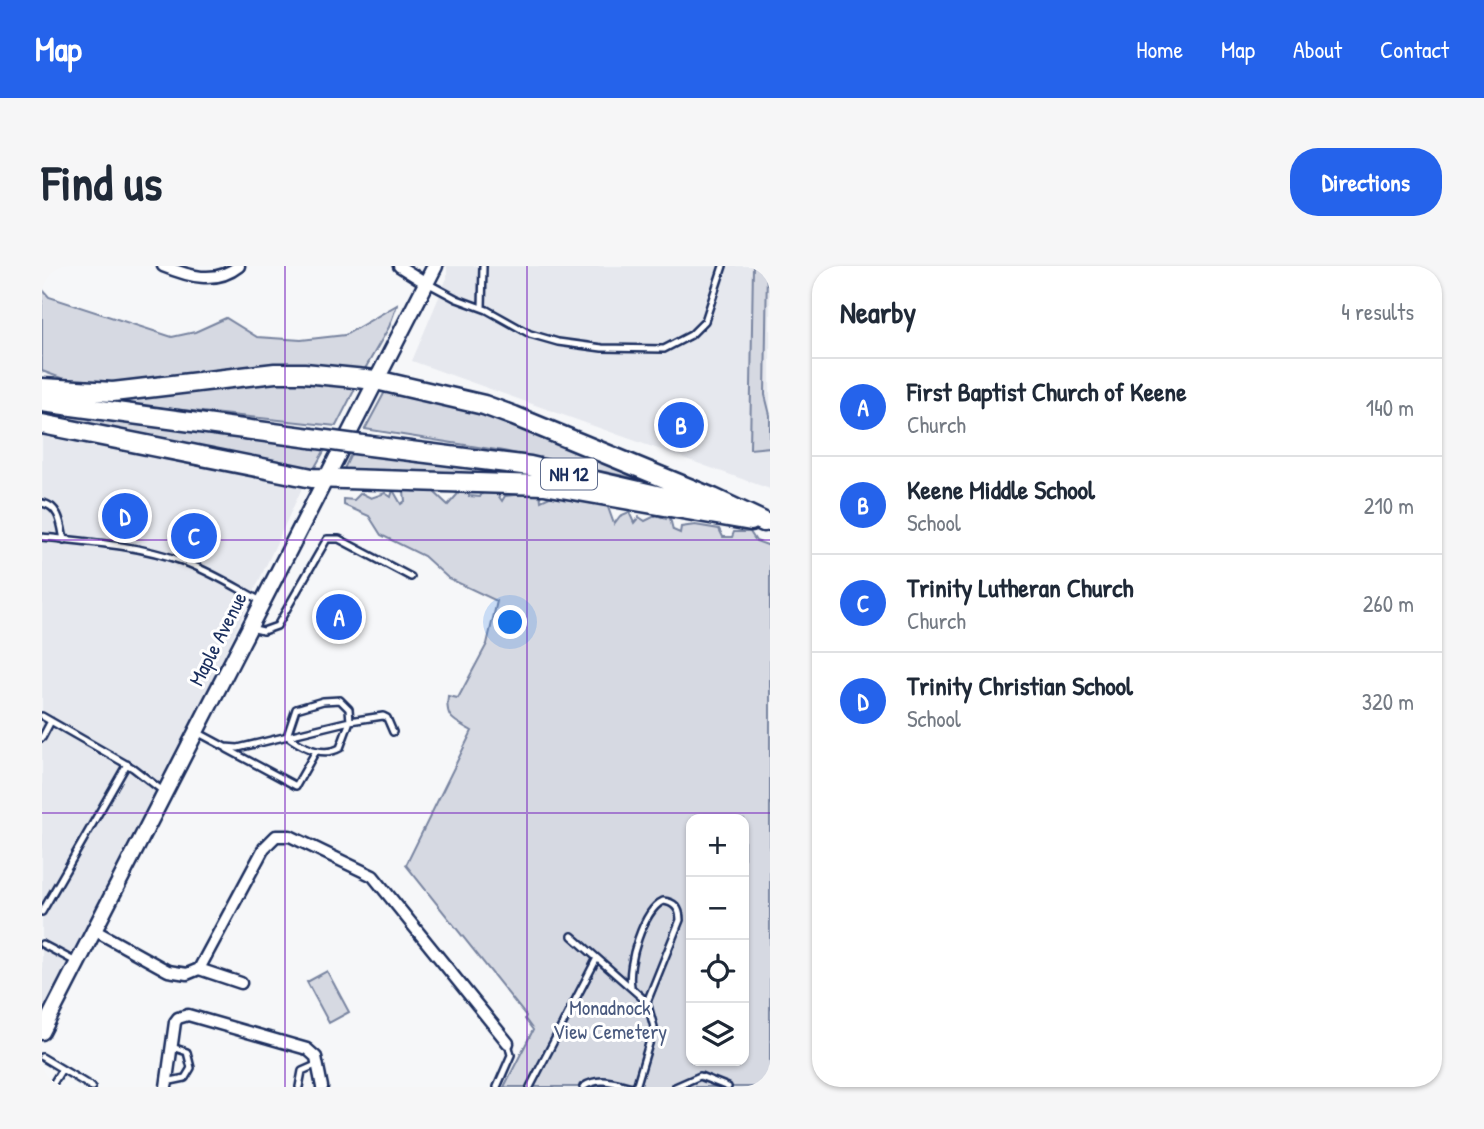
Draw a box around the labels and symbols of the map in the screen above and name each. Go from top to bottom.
pin: B [658,399,704,451]
road number: NH 12 [541,458,597,490]
pin: D [102,490,148,542]
pin: C [171,510,217,562]
street label: Maple Avenue [182,587,254,691]
pin: A [316,591,362,643]
your location [493,605,527,639]
park label: Monadnock View Cemetery [553,993,667,1046]

